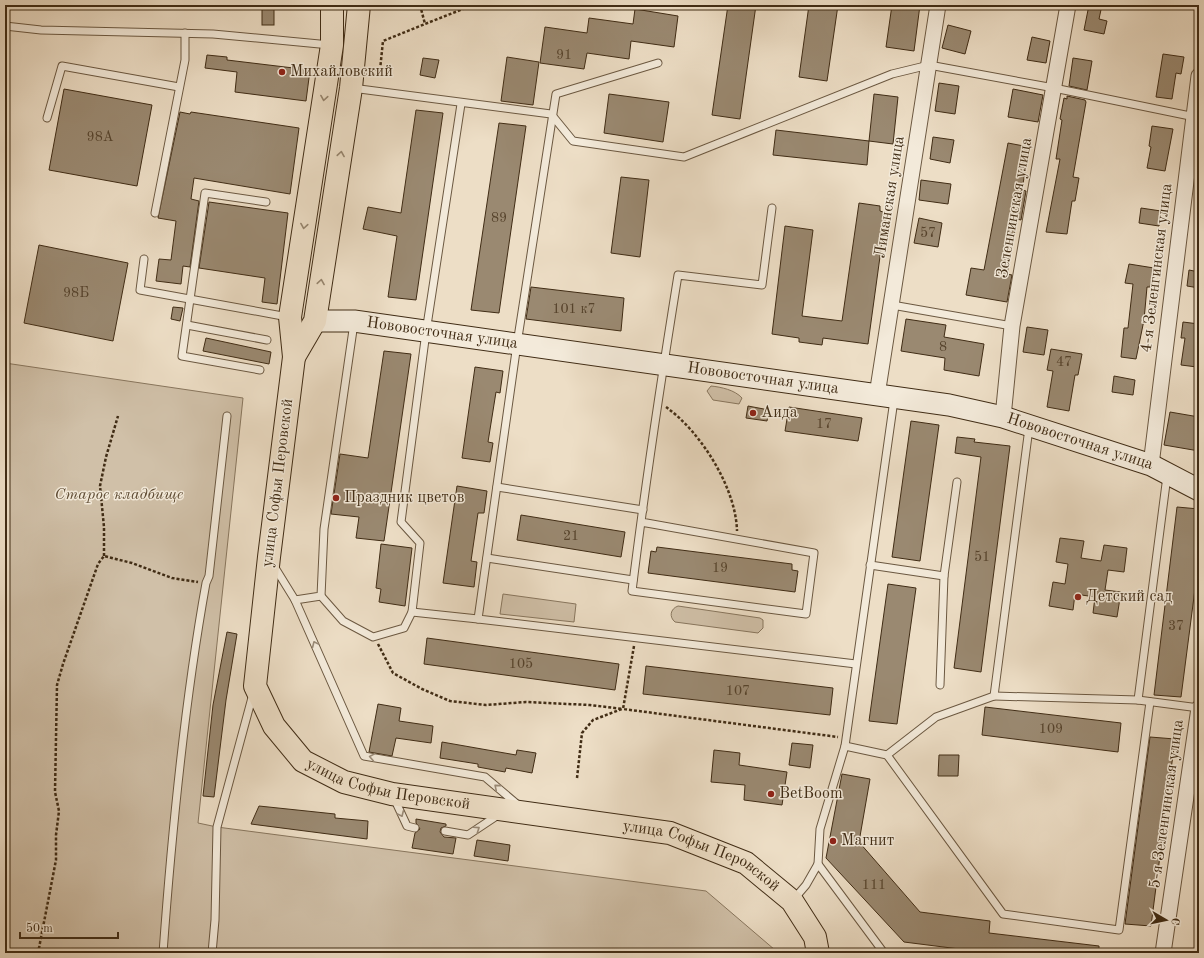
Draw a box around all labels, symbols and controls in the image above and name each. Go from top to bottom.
house number: 91 [556,48,572,62]
place label: Михайловский [290,64,393,80]
marker: Михайловский [277,67,287,77]
one-way arrow [320,95,329,101]
house number: 98А [87,130,114,144]
street label: Лиманская улица [872,135,908,259]
street label: Зеленгинская улица [995,136,1035,280]
one-way arrow [336,151,345,157]
street label: 4-я Зеленгинская улица [1139,182,1175,354]
house number: 89 [491,211,507,225]
one-way arrow [300,223,309,229]
house number: 57 [920,226,936,240]
one-way arrow [316,279,325,285]
house number: 98Б [63,286,89,300]
house number: 101 к7 [552,302,596,316]
street label: Нововосточная улица [365,315,519,352]
house number: 8 [939,340,947,354]
house number: 47 [1056,355,1072,369]
street label: Нововосточная улица [686,360,840,397]
street label: улица Софьи Перовской [260,398,296,568]
place label: Аида [761,405,798,421]
marker: Аида [748,408,758,418]
street label: Нововосточная улица [1005,411,1155,473]
house number: 17 [816,417,832,431]
park label: Старое кладбище [55,487,184,503]
place label: Праздник цветов [344,490,464,506]
marker: Праздник цветов [331,493,341,503]
house number: 21 [563,529,579,543]
house number: 51 [974,550,990,564]
house number: 19 [712,561,728,575]
place label: Детский сад [1086,589,1172,605]
marker: Детский сад [1073,592,1083,602]
house number: 37 [1168,619,1184,633]
one-way arrow [311,641,319,648]
house number: 105 [509,657,533,671]
house number: 107 [726,684,750,698]
street label: 5-я Зеленгинская улица [1147,718,1187,890]
house number: 109 [1039,722,1063,736]
one-way arrow [369,753,375,762]
street label: улица Софьи Перовской [303,756,471,813]
one-way arrow [494,784,501,791]
place label: BetBoom [779,786,843,802]
marker: BetBoom [766,789,776,799]
one-way arrow [396,810,404,818]
street label: улица Софьи Перовской [622,818,782,895]
one-way arrow [473,826,480,834]
place label: Магнит [841,833,894,849]
marker: Магнит [828,836,838,846]
house number: 111 [862,878,886,892]
north arrow [1146,900,1186,940]
scale bar [20,914,118,940]
text: С [1168,917,1180,926]
text: 50 m [26,922,53,935]

